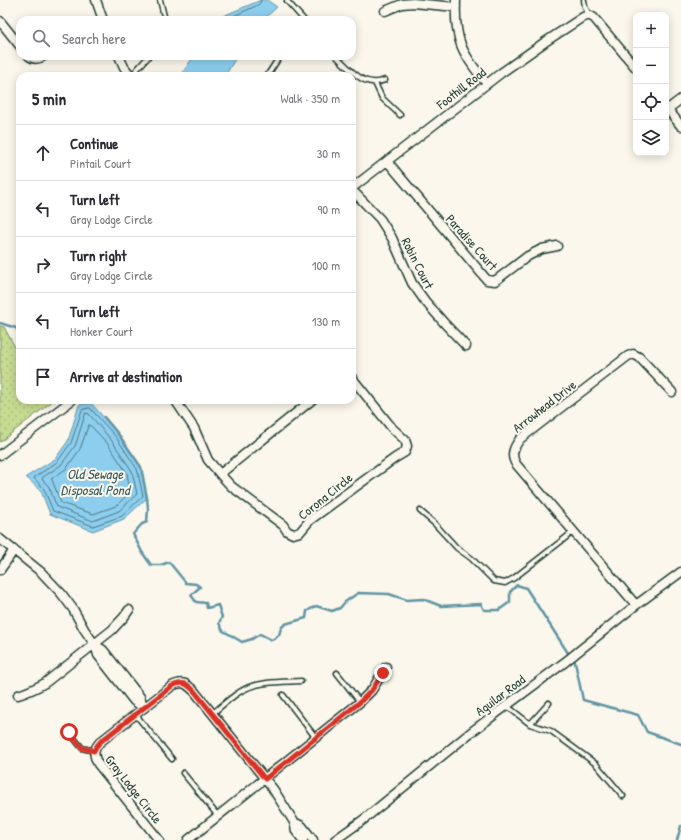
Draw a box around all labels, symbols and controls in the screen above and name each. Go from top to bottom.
map controls [633,12,669,156]
button: + [633,12,669,48]
search box [16,16,356,60]
icon: search [30,27,52,49]
text: Search here [62,28,126,49]
button: − [633,48,669,84]
street label: Foothill Road [432,63,489,114]
button: locate [633,84,669,120]
text: 5 min [32,87,66,110]
text: Walk · 350 m [280,89,340,107]
button: layers [633,120,669,156]
text: Continue [70,133,118,154]
icon: ahead [32,142,54,164]
text: 30 m [317,144,340,162]
text: Pintail Court [70,154,131,172]
text: Turn left [70,189,120,210]
icon: left [32,198,54,220]
text: 90 m [318,200,340,218]
text: Gray Lodge Circle [70,210,153,228]
street label: Paradise Court [442,210,502,274]
street label: Robin Court [397,234,439,292]
text: Turn right [70,245,126,266]
icon: right [32,254,54,276]
text: 100 m [312,256,340,274]
text: Gray Lodge Circle [70,266,153,284]
text: Turn left [70,301,120,322]
icon: left [32,310,54,332]
text: 130 m [312,312,340,330]
text: Honker Court [70,322,133,340]
icon: arrive [32,366,54,388]
text: Arrive at destination [70,366,182,387]
street label: Arrowhead Drive [509,376,579,436]
water label: Old Sewage Disposal Pond [61,464,132,500]
street label: Corona Circle [294,468,356,524]
route end [374,664,392,682]
street label: Aguilar Road [471,670,529,720]
route start [60,723,78,741]
street label: Gray Lodge Circle [101,751,167,827]

